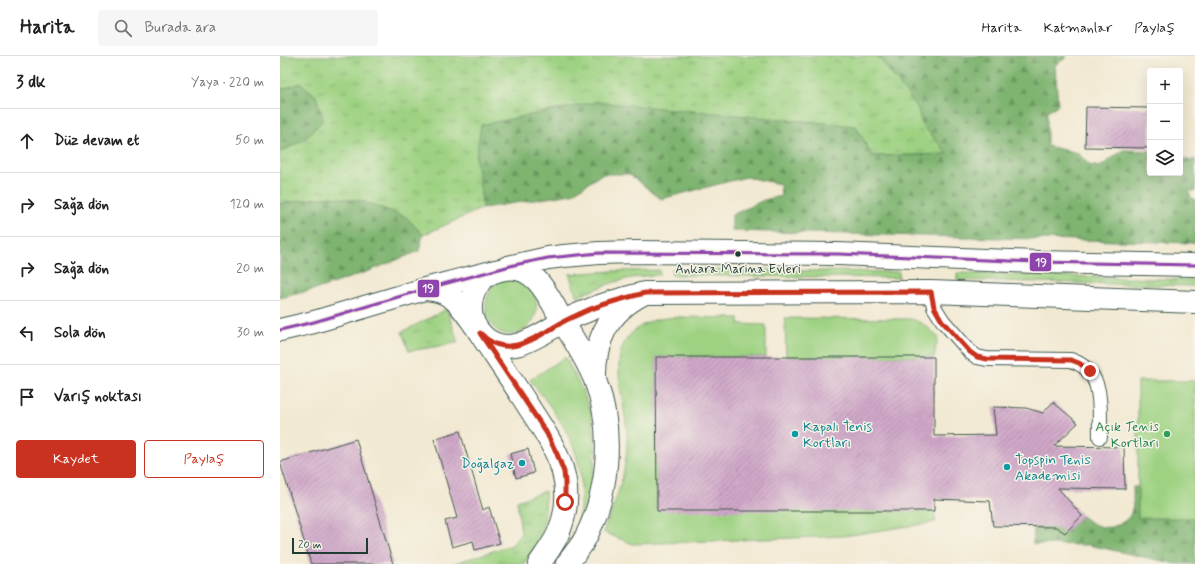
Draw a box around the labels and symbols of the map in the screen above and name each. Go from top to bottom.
marker: Ankara Marina Evleri [733,249,743,259]
line badge: 19 [1029,252,1052,272]
text: 19 [1035,256,1047,270]
place label: Ankara Marina Evleri [675,261,801,278]
line badge: 19 [417,279,440,298]
text: 19 [422,282,434,296]
route end [1081,362,1099,380]
place label: Kapalı Tenis Kortları [803,418,873,452]
place label: Açık Tenis Kortları [1095,418,1159,452]
marker: Kapalı Tenis Kortları [790,429,800,439]
marker: Açık Tenis Kortları [1162,429,1172,439]
place label: Topspin Tenis Akademisi [1015,451,1091,485]
place label: Doğalgaz [461,455,514,475]
marker: Doğalgaz [517,458,527,468]
marker: Topspin Tenis Akademisi [1002,462,1012,472]
route start [556,493,574,511]
scale bar [292,536,368,555]

